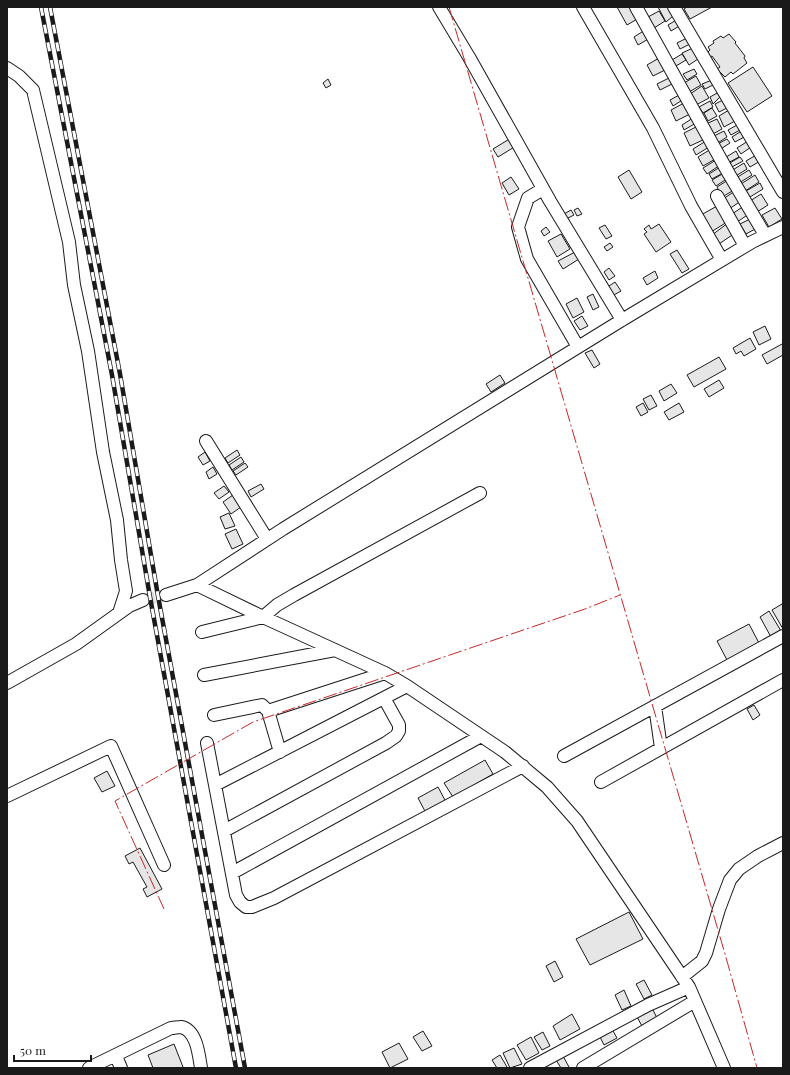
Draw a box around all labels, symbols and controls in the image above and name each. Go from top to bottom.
scale bar [14,1037,91,1063]
text: 50 m [20,1042,46,1058]

